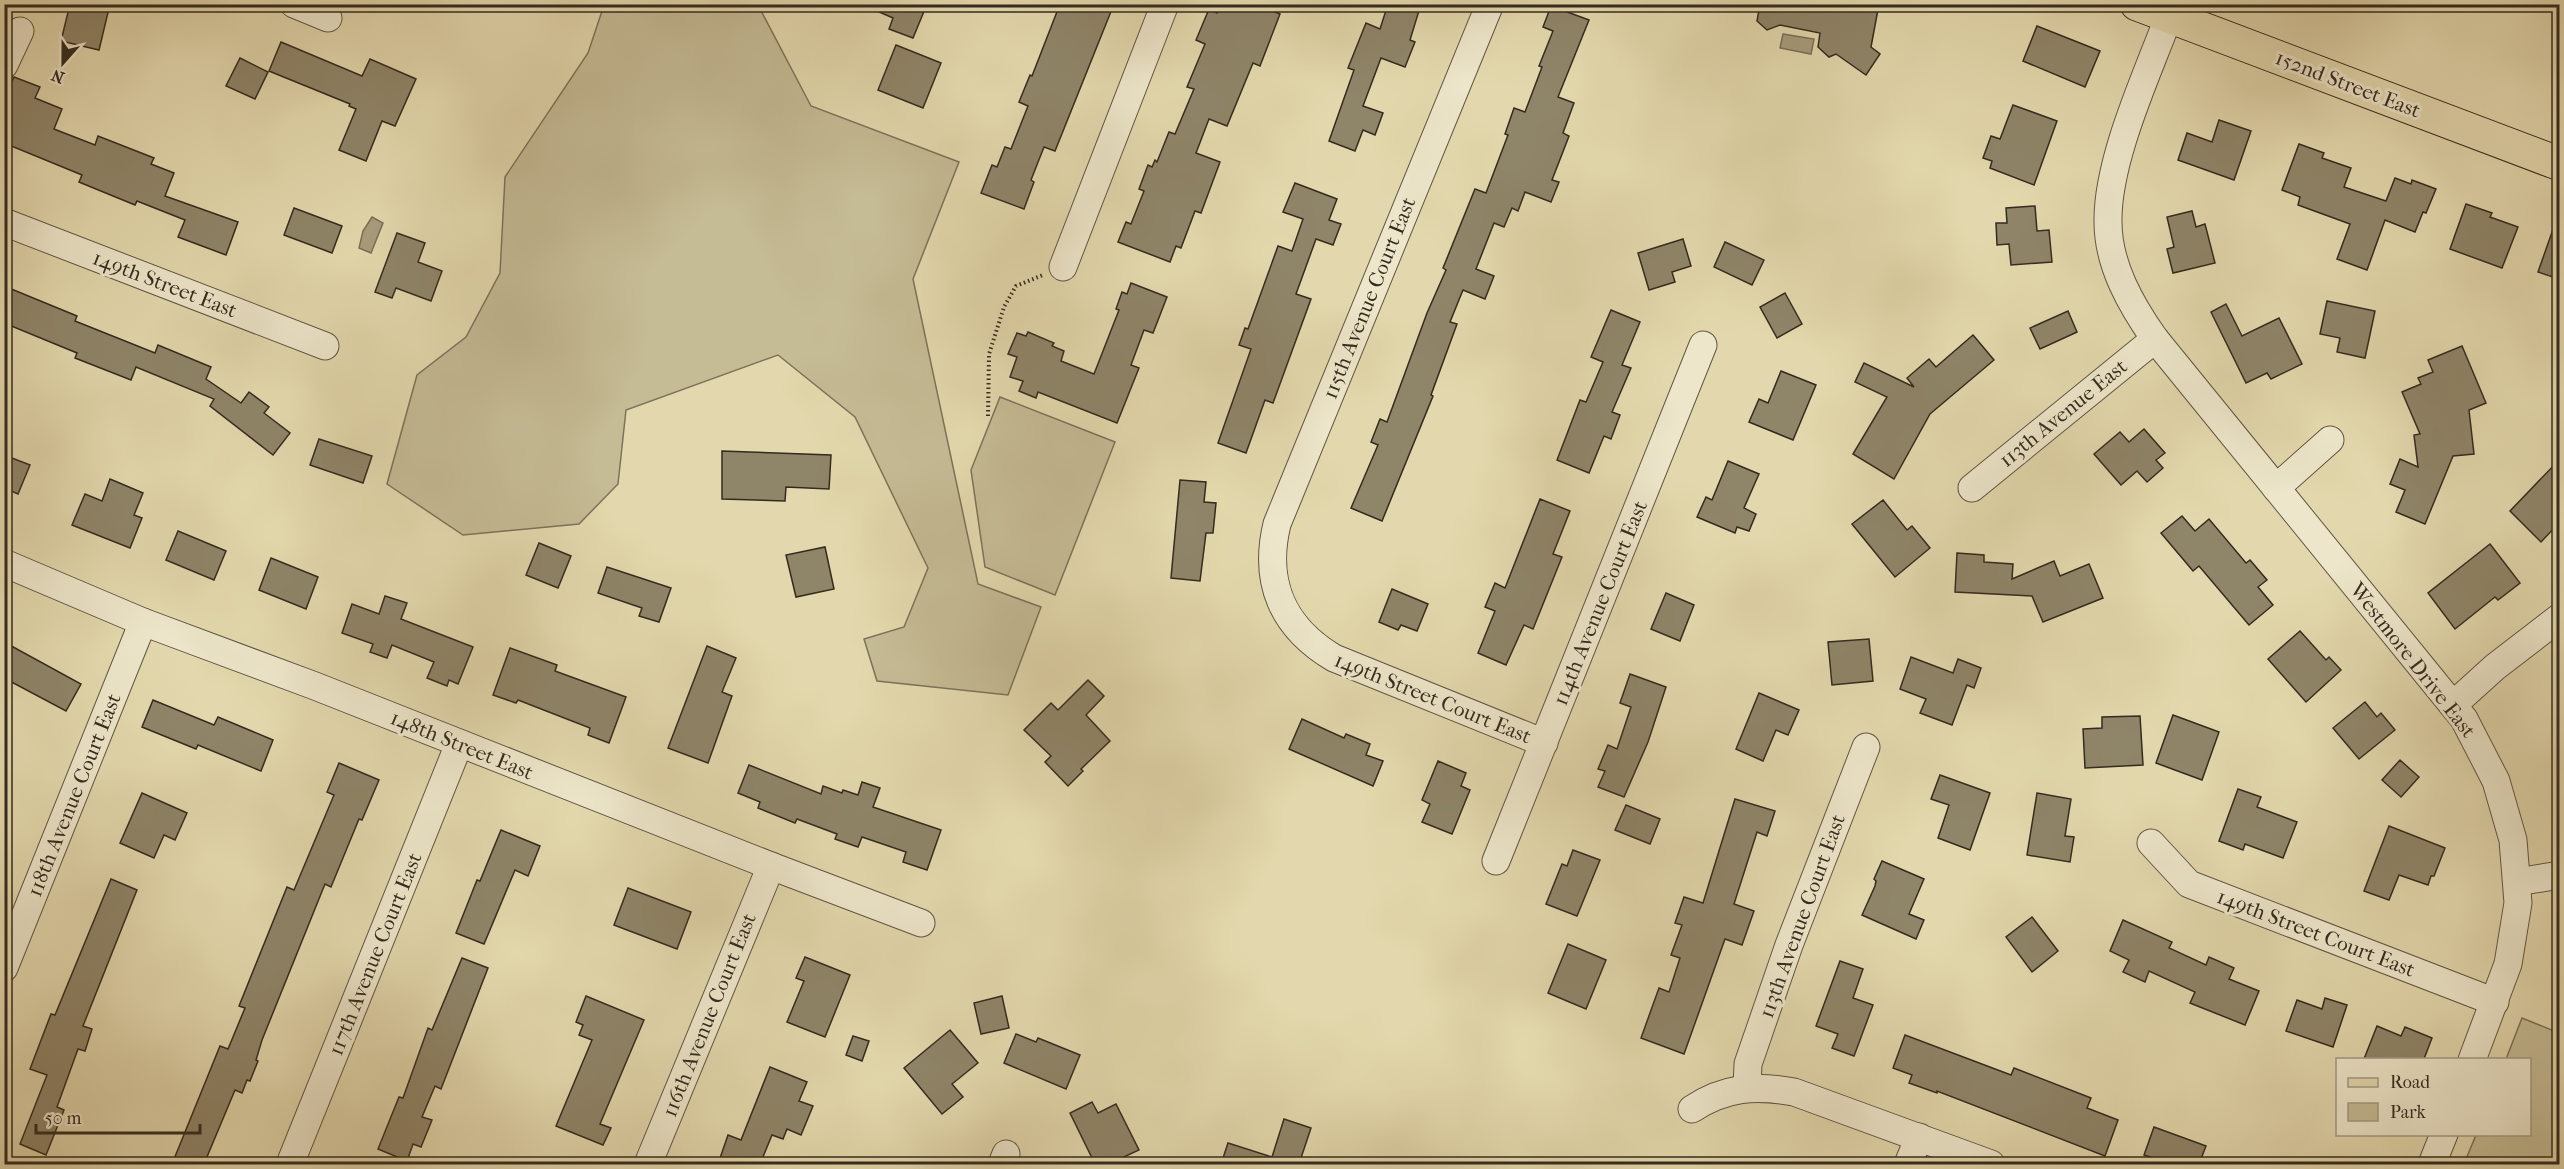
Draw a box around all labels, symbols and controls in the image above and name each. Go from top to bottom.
north arrow [33,33,93,93]
street label: 152nd Street East [2272,45,2424,123]
text: N [48,65,67,88]
street label: 115th Avenue Court East [1318,193,1421,402]
street label: 149th Street East [90,245,241,323]
street label: 113th Avenue East [1994,354,2132,472]
street label: 114th Avenue Court East [1548,497,1652,709]
street label: Westmore Drive East [2344,577,2481,743]
street label: 149th Street Court East [1331,648,1535,749]
street label: 118th Avenue Court East [22,689,126,900]
street label: 148th Street East [387,705,537,785]
street label: 113th Avenue Court East [1754,810,1850,1021]
street label: 117th Avenue Court East [323,849,427,1059]
street label: 149th Street Court East [2214,884,2419,982]
street label: 116th Avenue Court East [657,909,761,1120]
legend [2336,1058,2531,1136]
text: Road [2390,1072,2430,1093]
scale bar [36,1097,200,1135]
text: Park [2390,1102,2427,1123]
text: 50 m [45,1108,82,1129]

